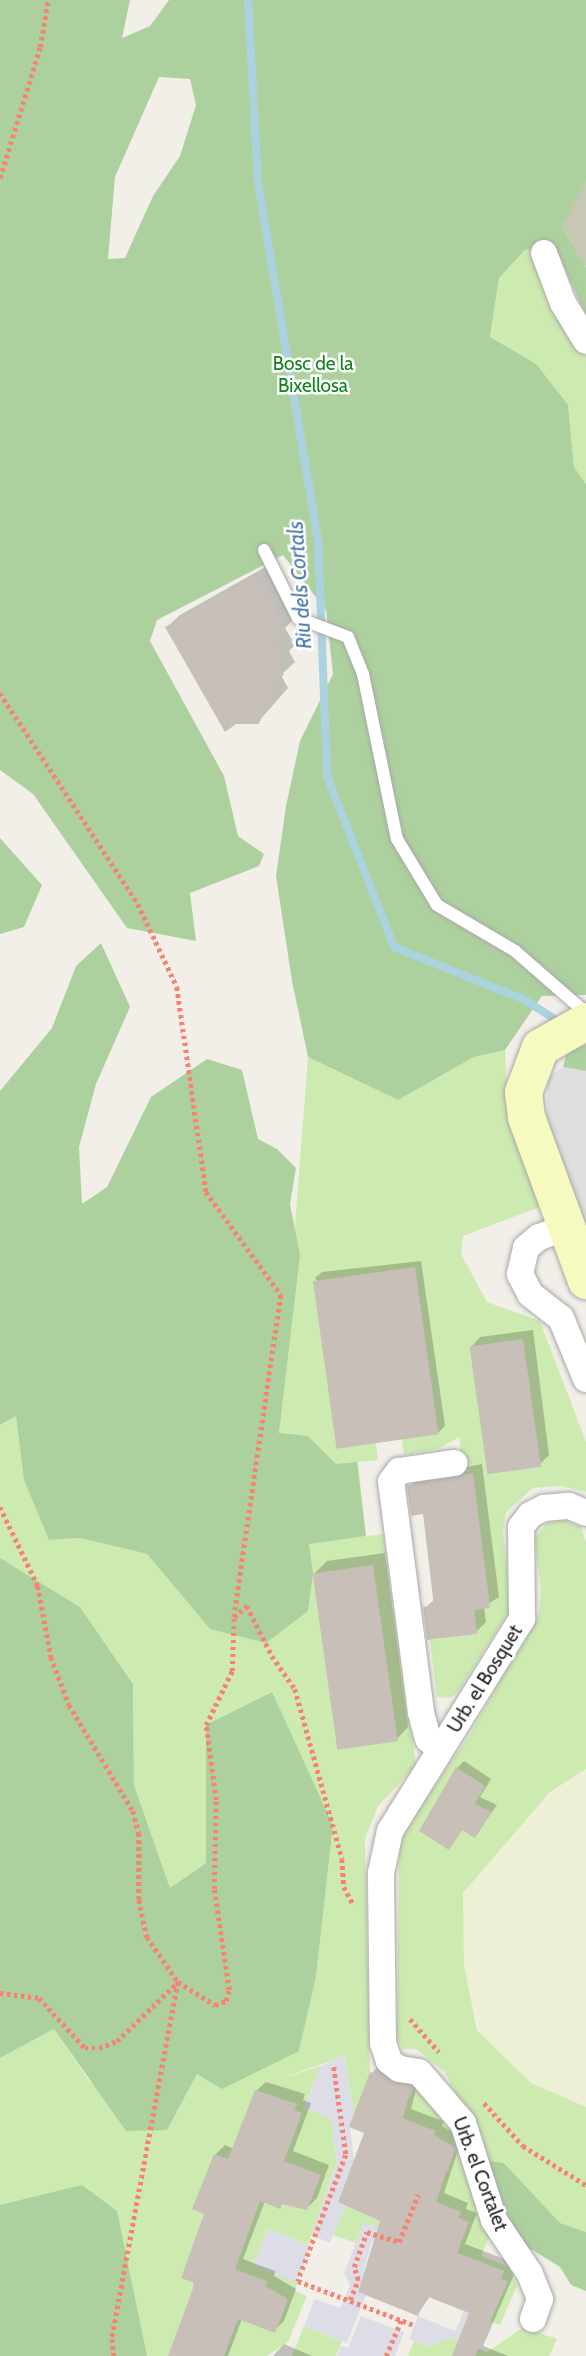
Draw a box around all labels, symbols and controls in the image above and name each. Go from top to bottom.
park label: Bosc de la Bixellosa [273,353,353,397]
water label: Riu dels Cortals [283,520,317,650]
street label: Urb. el Bosquet [443,1621,527,1737]
street label: Urb. el Cortalet [448,2114,512,2234]

